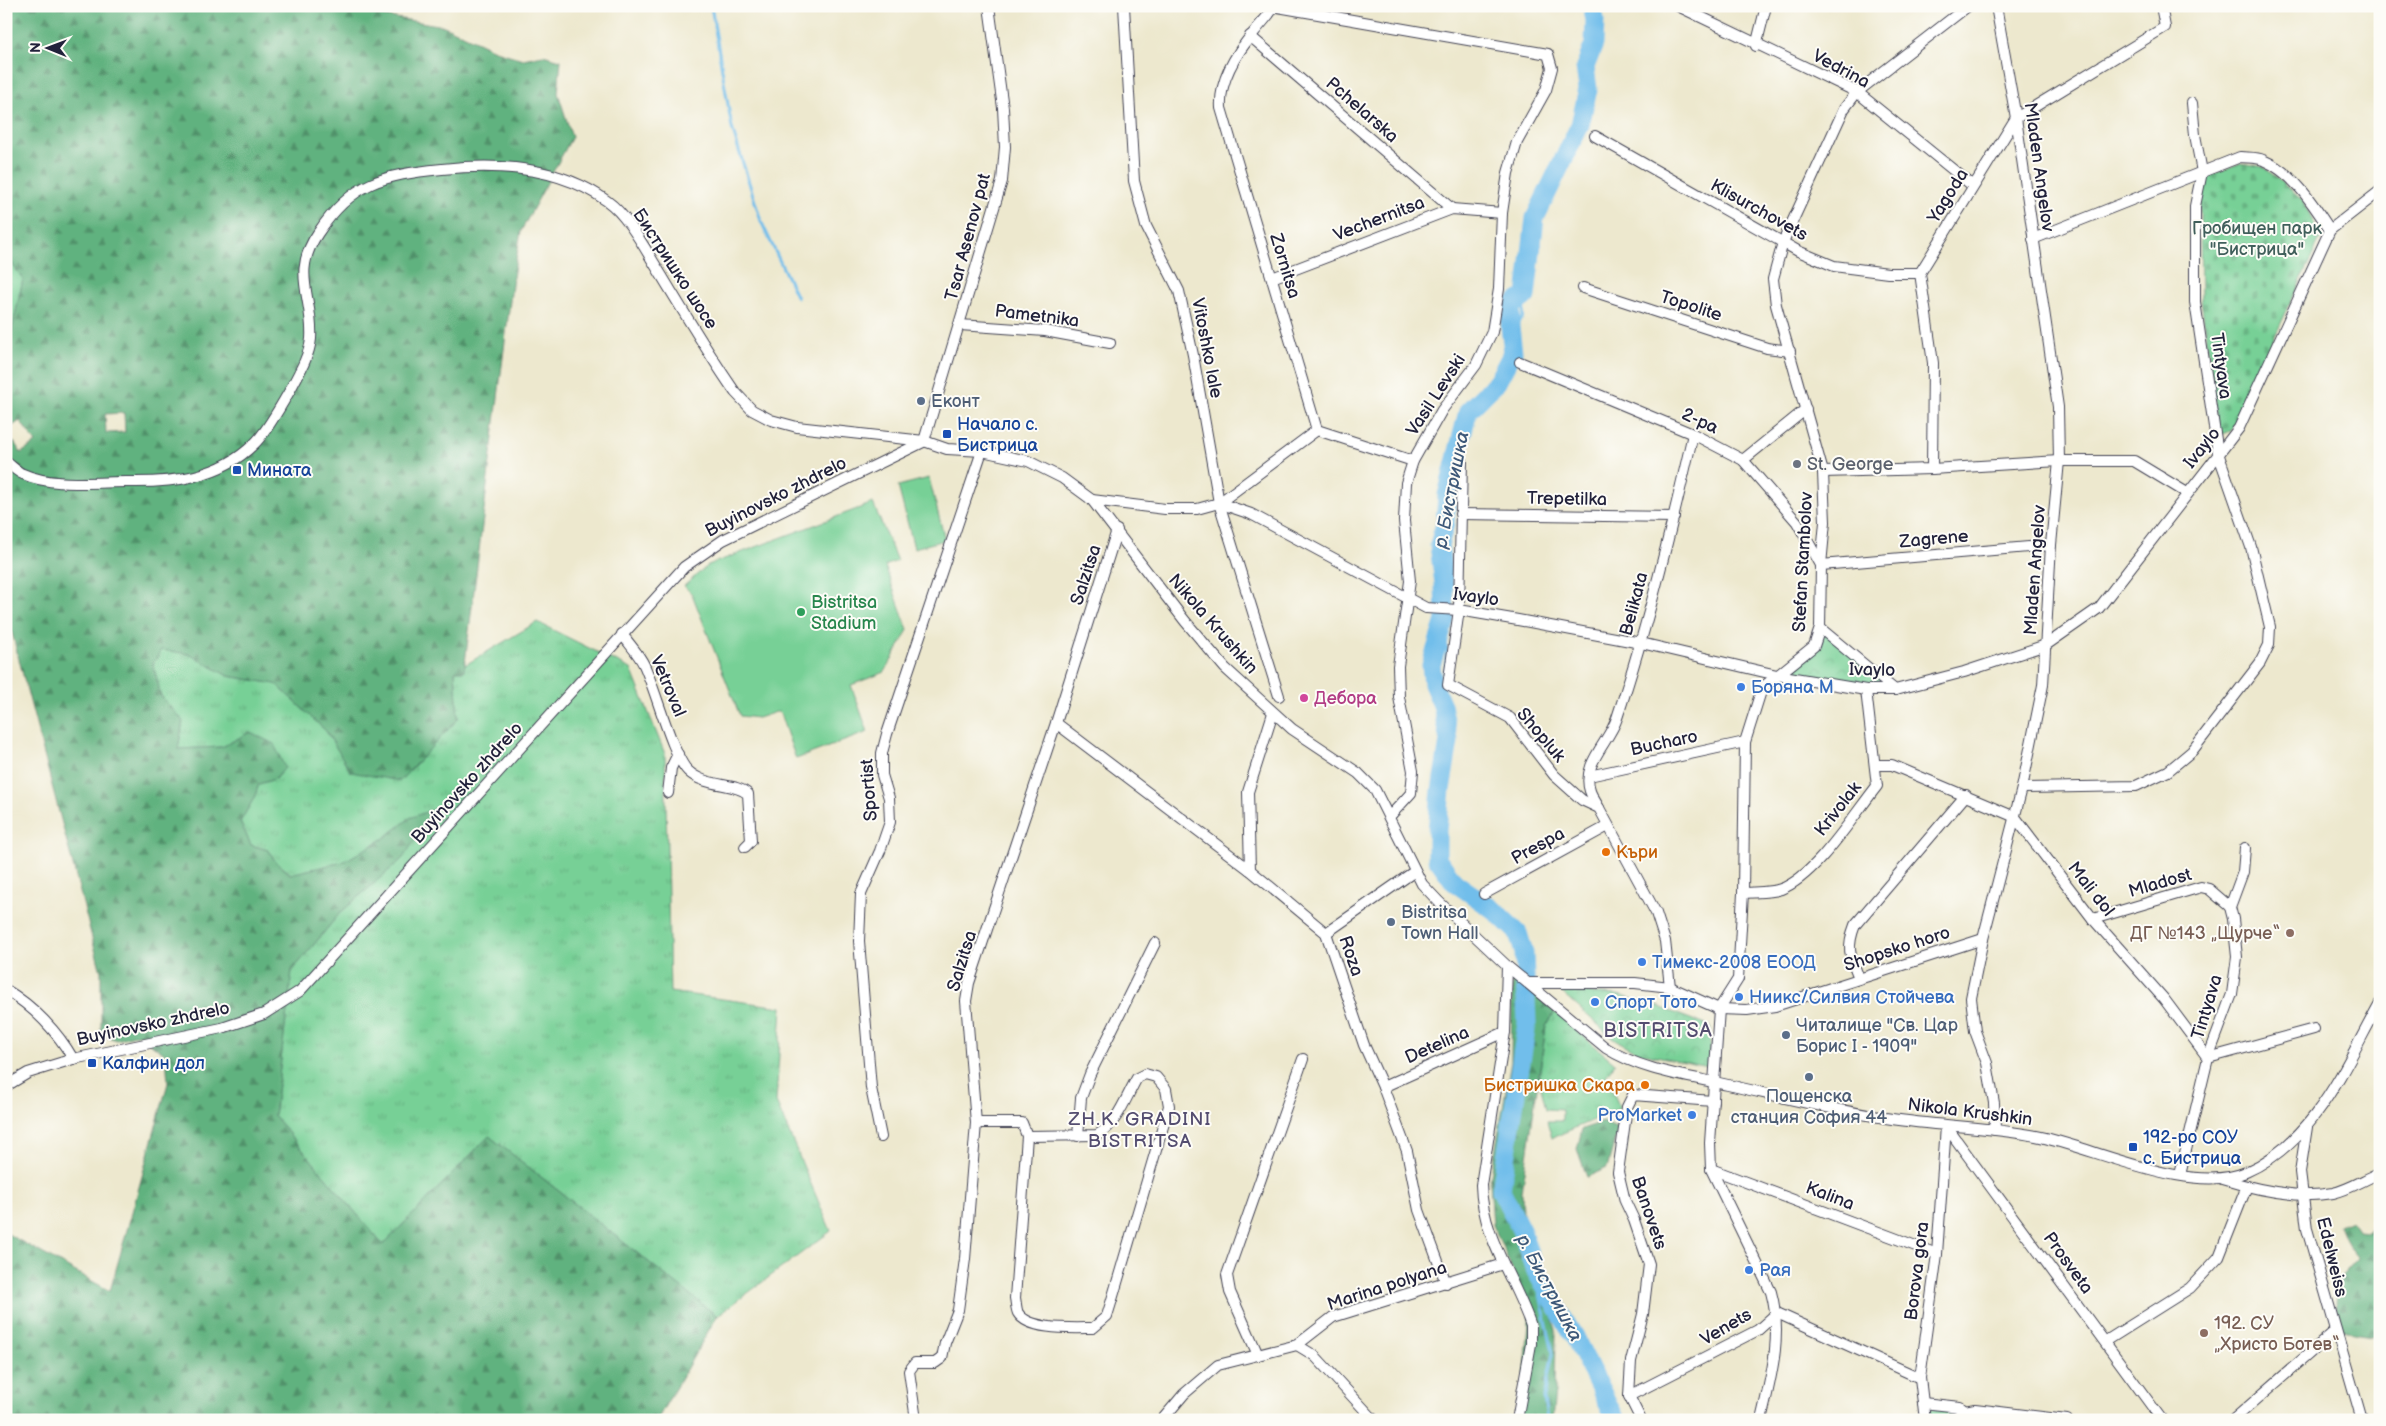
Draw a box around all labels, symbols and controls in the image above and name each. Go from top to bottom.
north arrow [22,22,72,72]
text: N [27,42,44,53]
street label: Vedrina [1809,45,1873,93]
street label: Pchelarska [1322,73,1402,147]
street label: Mladen Angelov [2020,101,2059,233]
street label: Yagoda [1923,165,1973,228]
street label: Tsar Asenov pat [941,171,995,303]
street label: Klisurchovets [1707,175,1811,245]
street label: Vechernitsa [1330,192,1428,246]
street label: Бистришко шосе [628,205,722,333]
park label: Гробищен парк "Бистрица" [2192,218,2322,260]
street label: Zornitsa [1265,230,1305,301]
street label: Topolite [1657,286,1725,326]
street label: Vitoshko lale [1187,296,1227,400]
street label: Pametnika [994,300,1080,332]
street label: Tintyava [2206,332,2236,400]
street label: Vasil Levski [1402,350,1470,440]
place label: Еконт [931,391,981,412]
marker: Еконт [915,395,927,407]
street label: 2-ра [1678,403,1722,439]
place label: Начало с. Бистрица [957,414,1039,456]
street label: Ivaylo [2179,423,2225,473]
marker: Начало с. Бистрица [941,428,953,440]
water label: р. Бистришка [1429,429,1475,551]
street label: Buyinovsko zhdrelo [702,452,850,542]
place label: St. George [1807,454,1894,475]
marker: St. George [1791,458,1803,470]
place label: Мината [247,460,312,481]
marker: Мината [231,464,243,476]
street label: Trepetilka [1527,488,1607,510]
street label: Stefan Stambolov [1789,491,1817,633]
street label: Mladen Angelov [2020,504,2050,636]
street label: Zagrene [1898,525,1970,553]
street label: Salzitsa [1066,542,1106,608]
street label: Nikola Krushkin [1164,570,1262,678]
street label: Belikata [1615,570,1653,638]
street label: Ivaylo [1452,583,1500,611]
place label: Bistritsa Stadium [811,592,877,634]
marker: Bistritsa Stadium [795,606,807,618]
street label: Vetroval [646,652,690,720]
street label: Ivaylo [1849,659,1895,681]
place label: Боряна М [1751,677,1834,698]
marker: Боряна М [1735,681,1747,693]
place label: Дебора [1314,688,1377,709]
marker: Дебора [1298,692,1310,704]
street label: Shopluk [1512,704,1570,767]
street label: Buyinovsko zhdrelo [407,718,527,848]
street label: Bucharo [1628,726,1700,760]
street label: Sportist [856,758,882,822]
street label: Krivolak [1810,777,1866,840]
street label: Prespa [1508,823,1568,869]
place label: Къри [1616,842,1658,863]
marker: Къри [1600,846,1612,858]
street label: Mali dol [2063,858,2119,920]
street label: Mladost [2126,864,2194,902]
place label: Bistritsa Town Hall [1401,902,1479,944]
marker: Bistritsa Town Hall [1385,916,1397,928]
street label: Shopsko horo [1841,922,1953,976]
place label: ДГ №143 „Щурче“ [2130,923,2280,944]
marker: ДГ №143 „Щурче“ [2284,927,2296,939]
street label: Salzitsa [943,928,981,994]
street label: Roza [1334,933,1368,979]
place label: Тимекс-2008 ЕООД [1652,952,1816,973]
marker: Тимекс-2008 ЕООД [1636,956,1648,968]
street label: Tintyava [2187,972,2227,1042]
place label: Ниикс/Силвия Стойчева [1749,987,1955,1008]
marker: Ниикс/Силвия Стойчева [1733,991,1745,1003]
place label: Спорт Тото [1605,992,1697,1013]
marker: Спорт Тото [1589,996,1601,1008]
street label: Buyinovsko zhdrelo [75,998,231,1050]
place label: Читалище "Св. Цар Борис I - 1909" [1796,1015,1958,1057]
district label: BISTRITSA [1603,1019,1713,1043]
street label: Detelina [1402,1022,1472,1068]
marker: Читалище "Св. Цар Борис I - 1909" [1780,1029,1792,1041]
place label: Калфин дол [102,1053,205,1074]
marker: Калфин дол [86,1057,98,1069]
marker: Пощенска станция София 44 [1803,1071,1815,1083]
place label: Бистришка Скара [1484,1075,1635,1096]
marker: Бистришка Скара [1639,1079,1651,1091]
place label: Пощенска станция София 44 [1731,1086,1887,1128]
street label: Nikola Krushkin [1906,1094,2034,1130]
place label: ProMarket [1597,1105,1682,1126]
district label: ZH.K. GRADINI BISTRITSA [1068,1108,1211,1153]
marker: ProMarket [1686,1109,1698,1121]
place label: 192-ро СОУ с. Бистрица [2143,1127,2242,1169]
marker: 192-ро СОУ с. Бистрица [2127,1141,2139,1153]
street label: Banovets [1627,1174,1671,1253]
street label: Kalina [1803,1177,1857,1215]
street label: Edelweiss [2312,1215,2352,1299]
street label: Borova gora [1901,1220,1933,1322]
street label: Prosveta [2039,1228,2097,1298]
water label: р. Бистришка [1510,1229,1587,1346]
street label: Marina polyana [1325,1257,1449,1315]
place label: Рая [1759,1260,1791,1281]
marker: Рая [1743,1264,1755,1276]
street label: Venets [1697,1304,1755,1350]
place label: 192. СУ „Христо Ботев“ [2214,1313,2340,1355]
marker: 192. СУ „Христо Ботев“ [2198,1327,2210,1339]

